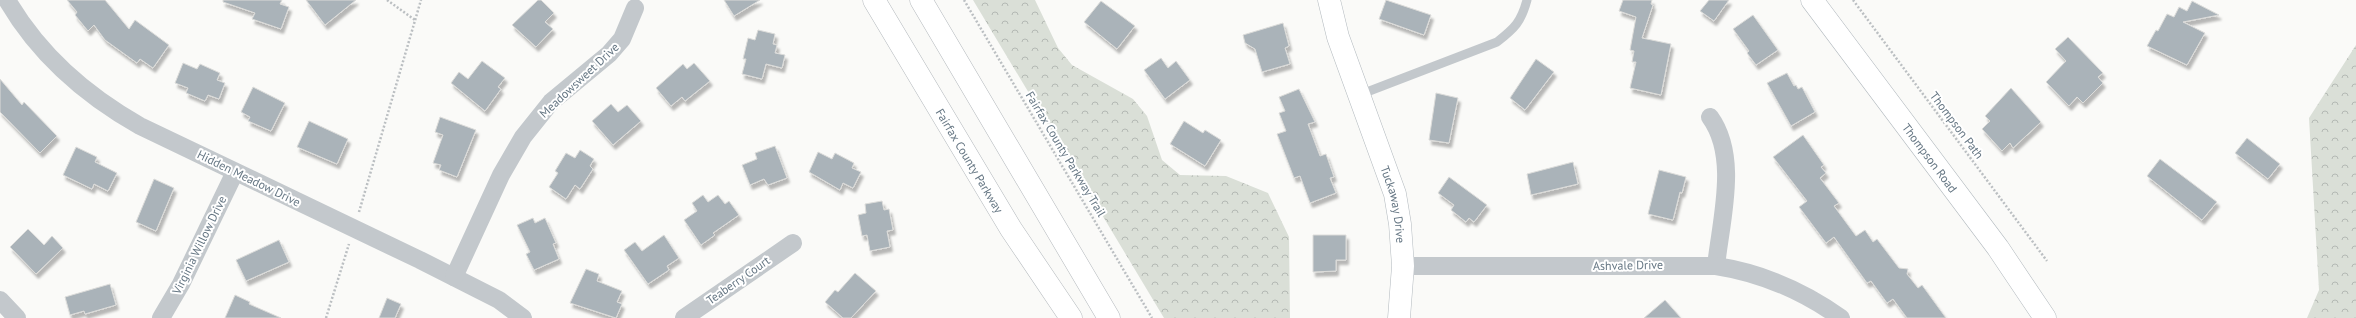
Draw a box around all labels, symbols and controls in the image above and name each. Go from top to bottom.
street label: Meadowsweet Drive [536,39,622,121]
street label: Fairfax County Parkway Trail [1023,89,1110,220]
street label: Thompson Path [1927,89,1987,161]
street label: Fairfax County Parkway [933,105,1007,216]
street label: Thompson Road [1899,120,1961,195]
street label: Hidden Meadow Drive [195,146,303,210]
street label: Tuckaway Drive [1378,164,1409,244]
street label: Virginia Willow Drive [168,193,229,298]
street label: Teaberry Court [703,253,773,307]
street label: Ashvale Drive [1593,257,1663,273]

